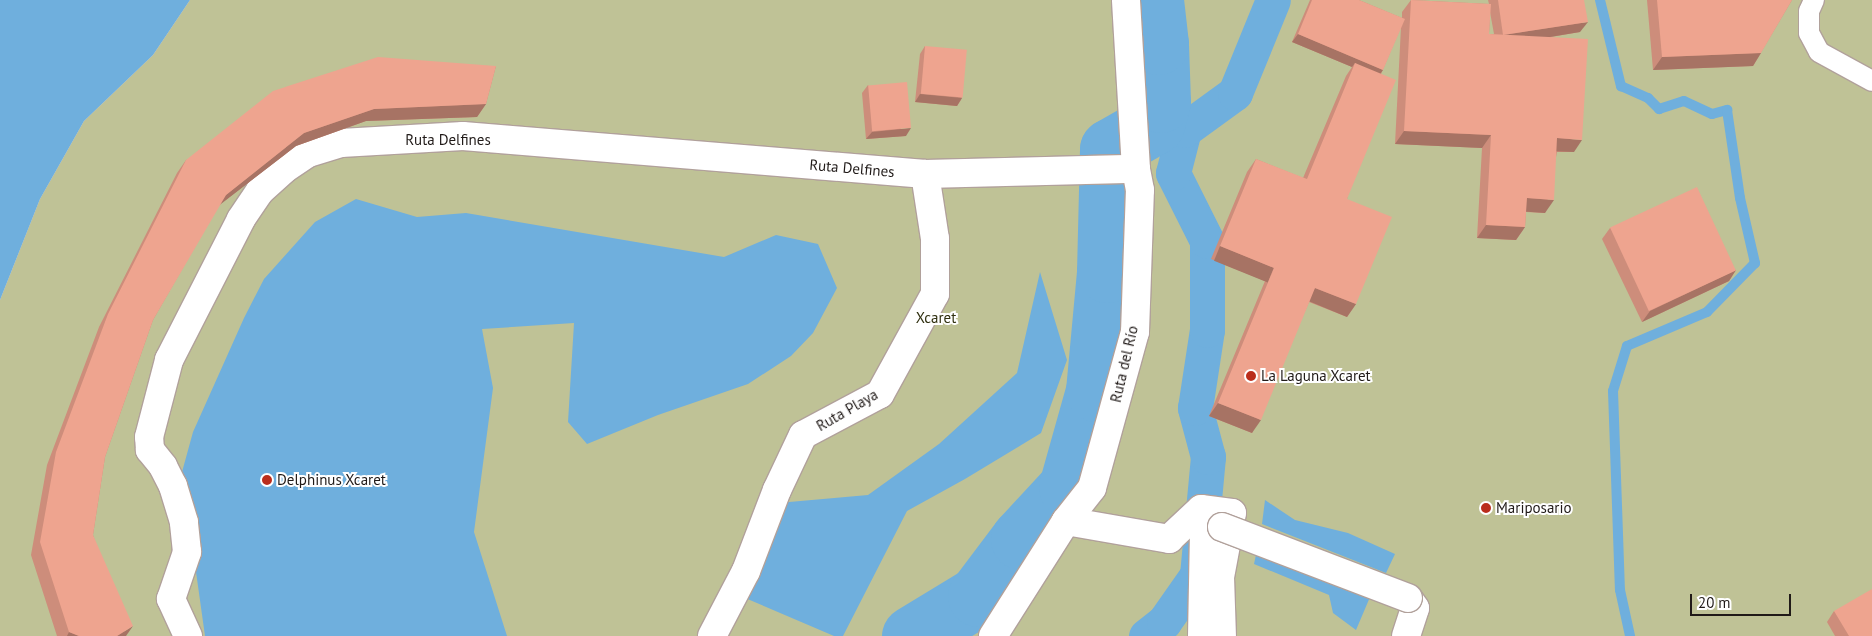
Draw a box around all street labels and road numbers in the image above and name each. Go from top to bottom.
street label: Ruta Delfines [405,131,491,149]
street label: Ruta Delfines [809,155,895,181]
street label: Ruta del Río [1106,324,1142,404]
street label: Ruta Playa [813,385,881,435]

